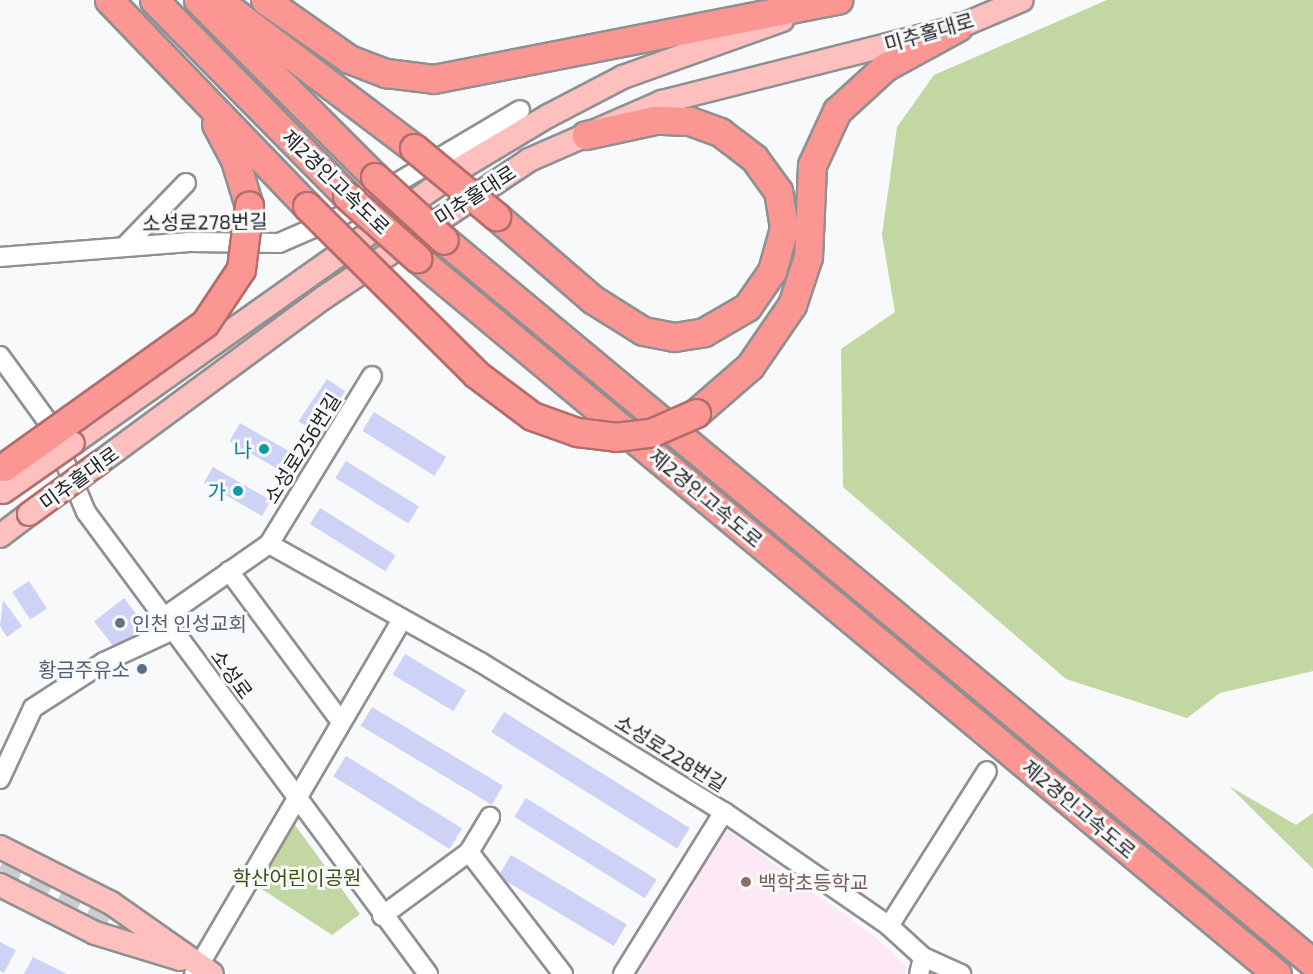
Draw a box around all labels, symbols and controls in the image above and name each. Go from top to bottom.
street label: 미추홀대로 [881,8,977,56]
street label: 제2경인고속도로 [277,125,395,239]
street label: 미추홀대로 [430,160,520,230]
street label: 소성로278번길 [142,209,268,235]
street label: 소성로256번길 [259,388,345,508]
place label: 나 [234,437,252,461]
street label: 미추홀대로 [35,441,123,515]
marker: 나 [257,442,271,456]
street label: 제2경인고속도로 [645,444,767,552]
place label: 가 [208,479,226,503]
marker: 가 [231,484,245,498]
place label: 인천 인성교회 [132,611,247,635]
marker: 인천 인성교회 [113,616,127,630]
street label: 소성로 [206,645,258,703]
place label: 황금주유소 [38,657,130,681]
marker: 황금주유소 [135,662,149,676]
street label: 소성로228번길 [611,709,731,797]
street label: 제2경인고속도로 [1018,755,1140,863]
park label: 학산어린이공원 [233,865,361,889]
place label: 백학초등학교 [758,870,868,894]
marker: 백학초등학교 [739,875,753,889]

